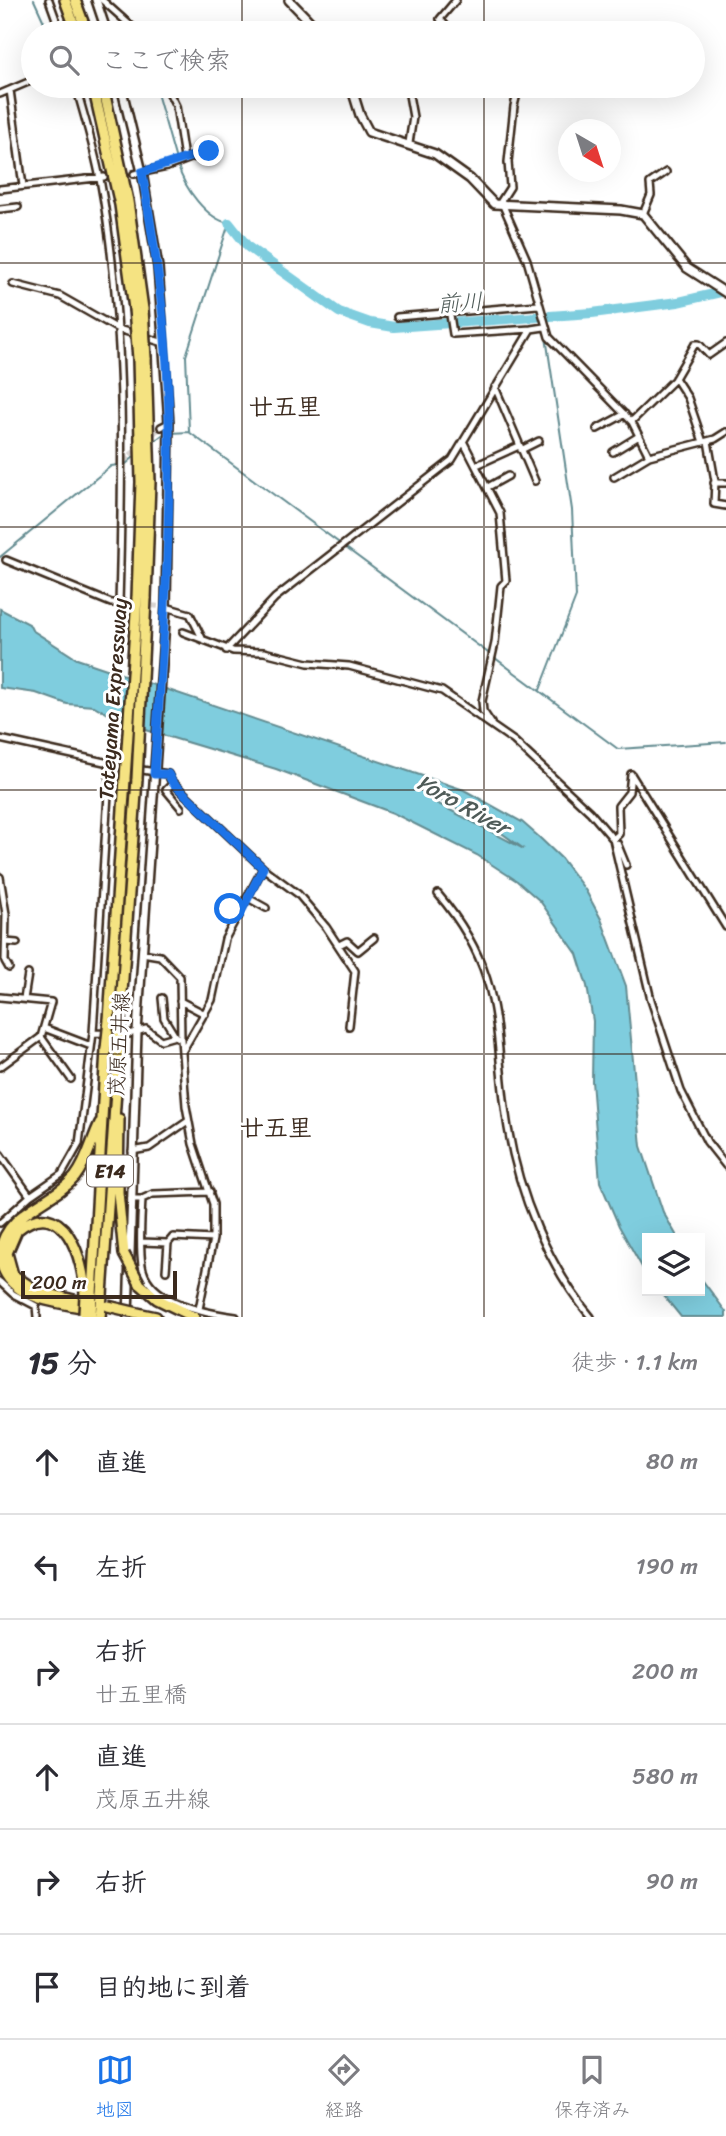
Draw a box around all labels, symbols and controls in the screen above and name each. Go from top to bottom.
search box [21,21,705,98]
text: ここで検索 [101,37,231,83]
icon: search [45,41,83,79]
north arrow [558,119,621,182]
route end [193,135,224,166]
water label: 前川 [436,281,484,325]
district label: 廿五里 [249,386,321,428]
street label: Tateyama Expressway [87,597,139,801]
water label: Yoro River [409,763,520,849]
route start [214,893,245,924]
street label: 茂原五井線 [97,991,141,1097]
district label: 廿五里 [240,1107,312,1149]
road number: E14 [87,1156,133,1186]
map controls [642,1233,705,1296]
button: layers [642,1233,705,1296]
text: 200 m [32,1266,87,1299]
scale bar [21,1268,177,1300]
text: 15 分 [28,1336,97,1390]
text: 徒歩 · 1.1 km [571,1342,698,1383]
text: 直進 [95,1439,147,1485]
text: 80 m [646,1441,698,1482]
icon: ahead [28,1443,66,1481]
text: 左折 [95,1544,147,1590]
text: 190 m [636,1546,698,1587]
icon: left [28,1548,66,1586]
text: 右折 [95,1628,147,1674]
text: 200 m [632,1651,698,1692]
icon: right [28,1653,66,1691]
text: 廿五里橋 [95,1674,187,1715]
text: 直進 [95,1733,147,1779]
text: 580 m [632,1756,698,1797]
icon: ahead [28,1758,66,1796]
text: 茂原五井線 [95,1779,210,1820]
text: 右折 [95,1859,147,1905]
text: 90 m [646,1861,698,1902]
icon: right [28,1863,66,1901]
text: 目的地に到着 [95,1964,251,2010]
icon: arrive [28,1968,66,2006]
tab: 地図 [96,2051,134,2126]
tab: 経路 [325,2051,363,2126]
tab: 保存済み [554,2051,630,2126]

